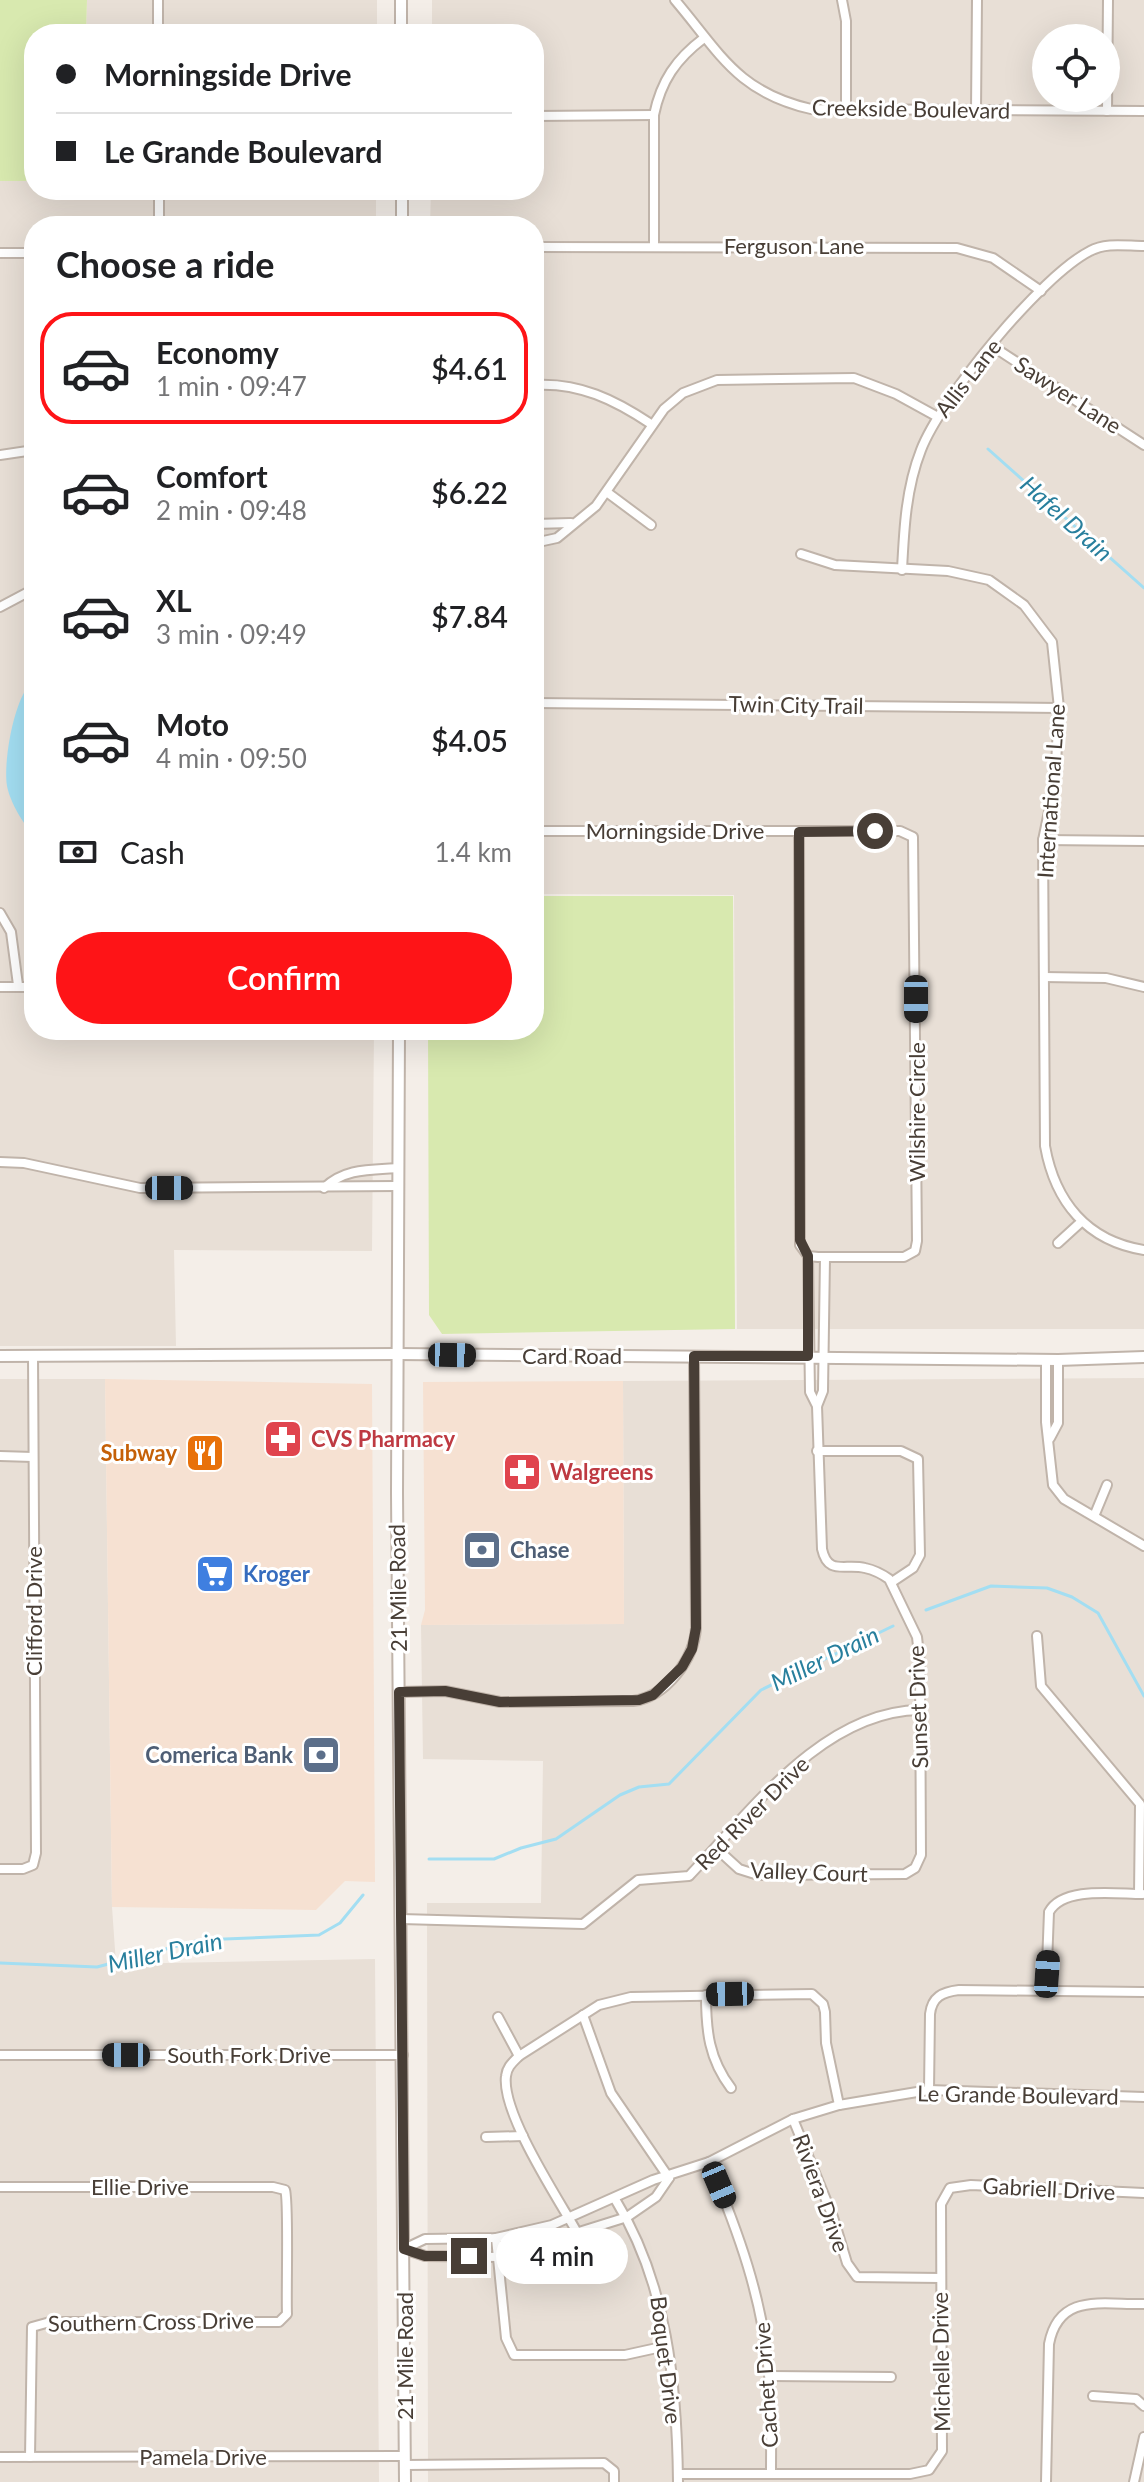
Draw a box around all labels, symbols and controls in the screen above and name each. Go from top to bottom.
map controls [1032,24,1120,112]
button: locate [1032,24,1120,112]
text: Morningside Drive [104,56,352,92]
street label: Creekside Boulevard [812,93,1010,124]
text: Le Grande Boulevard [104,133,382,169]
street label: Ferguson Lane [724,232,864,259]
text: Choose a ride [56,242,275,286]
icon: car [60,332,132,404]
street label: Allis Lane [929,333,1007,422]
text: Economy [156,334,279,370]
text: $4.61 [431,350,508,386]
street label: Sawyer Lane [1010,350,1127,439]
text: 1 min · 09:47 [156,370,307,402]
icon: car [60,456,132,528]
text: Comfort [156,458,268,494]
water label: Hafel Drain [1015,469,1119,567]
text: $6.22 [431,474,508,510]
text: 2 min · 09:48 [156,494,307,526]
icon: car [60,580,132,652]
text: XL [156,582,192,618]
text: $7.84 [431,598,508,634]
text: 3 min · 09:49 [156,618,307,650]
street label: Twin City Trail [728,690,864,719]
street label: International Lane [1031,703,1070,879]
icon: car [60,704,132,776]
text: Moto [156,706,229,742]
text: $4.05 [431,722,508,758]
text: 4 min · 09:50 [156,742,307,774]
route start [857,813,893,849]
street label: Morningside Drive [586,817,764,844]
icon: cash [56,830,100,874]
text: Cash [120,834,185,870]
text: 1.4 km [434,836,512,868]
button: Confirm [56,932,512,1024]
car [904,975,928,1023]
street label: Wilshire Circle [903,1042,930,1182]
car [145,1176,193,1200]
street label: Card Road [522,1342,622,1369]
car [428,1343,476,1367]
pharmacy icon: CVS Pharmacy [262,1418,304,1460]
place label: CVS Pharmacy [311,1425,455,1452]
restaurant icon: Subway [184,1432,226,1474]
place label: Subway [100,1439,177,1466]
pharmacy icon: Walgreens [501,1451,543,1493]
place label: Walgreens [550,1458,653,1485]
street label: 21 Mile Road [383,1524,412,1652]
bank icon: Chase [461,1529,503,1571]
place label: Chase [510,1536,570,1563]
street label: Clifford Drive [20,1546,47,1676]
supermarket icon: Kroger [194,1553,236,1595]
place label: Kroger [243,1560,311,1587]
water label: Miller Drain [766,1619,883,1696]
street label: Sunset Drive [902,1645,933,1769]
bank icon: Comerica Bank [300,1734,342,1776]
place label: Comerica Bank [145,1741,293,1768]
street label: Red River Drive [689,1750,814,1875]
street label: Valley Court [750,1856,868,1887]
water label: Miller Drain [105,1925,225,1978]
car [1033,1949,1061,1999]
car [706,1982,754,2006]
street label: South Fork Drive [167,2041,331,2068]
car [102,2043,150,2067]
street label: Le Grande Boulevard [917,2079,1119,2110]
street label: Riviera Drive [788,2130,855,2256]
car [699,2158,739,2212]
street label: Gabriell Drive [982,2172,1116,2205]
street label: Ellie Drive [91,2173,189,2200]
callout: 4 min [497,2228,629,2284]
route end [451,2238,487,2274]
text: 4 min [530,2240,594,2272]
street label: 21 Mile Road [391,2292,418,2420]
street label: Michelle Drive [926,2292,955,2432]
street label: Boquet Drive [645,2294,688,2425]
street label: Southern Cross Drive [48,2306,254,2337]
street label: Cachet Drive [748,2321,783,2449]
street label: Pamela Drive [139,2443,267,2470]

